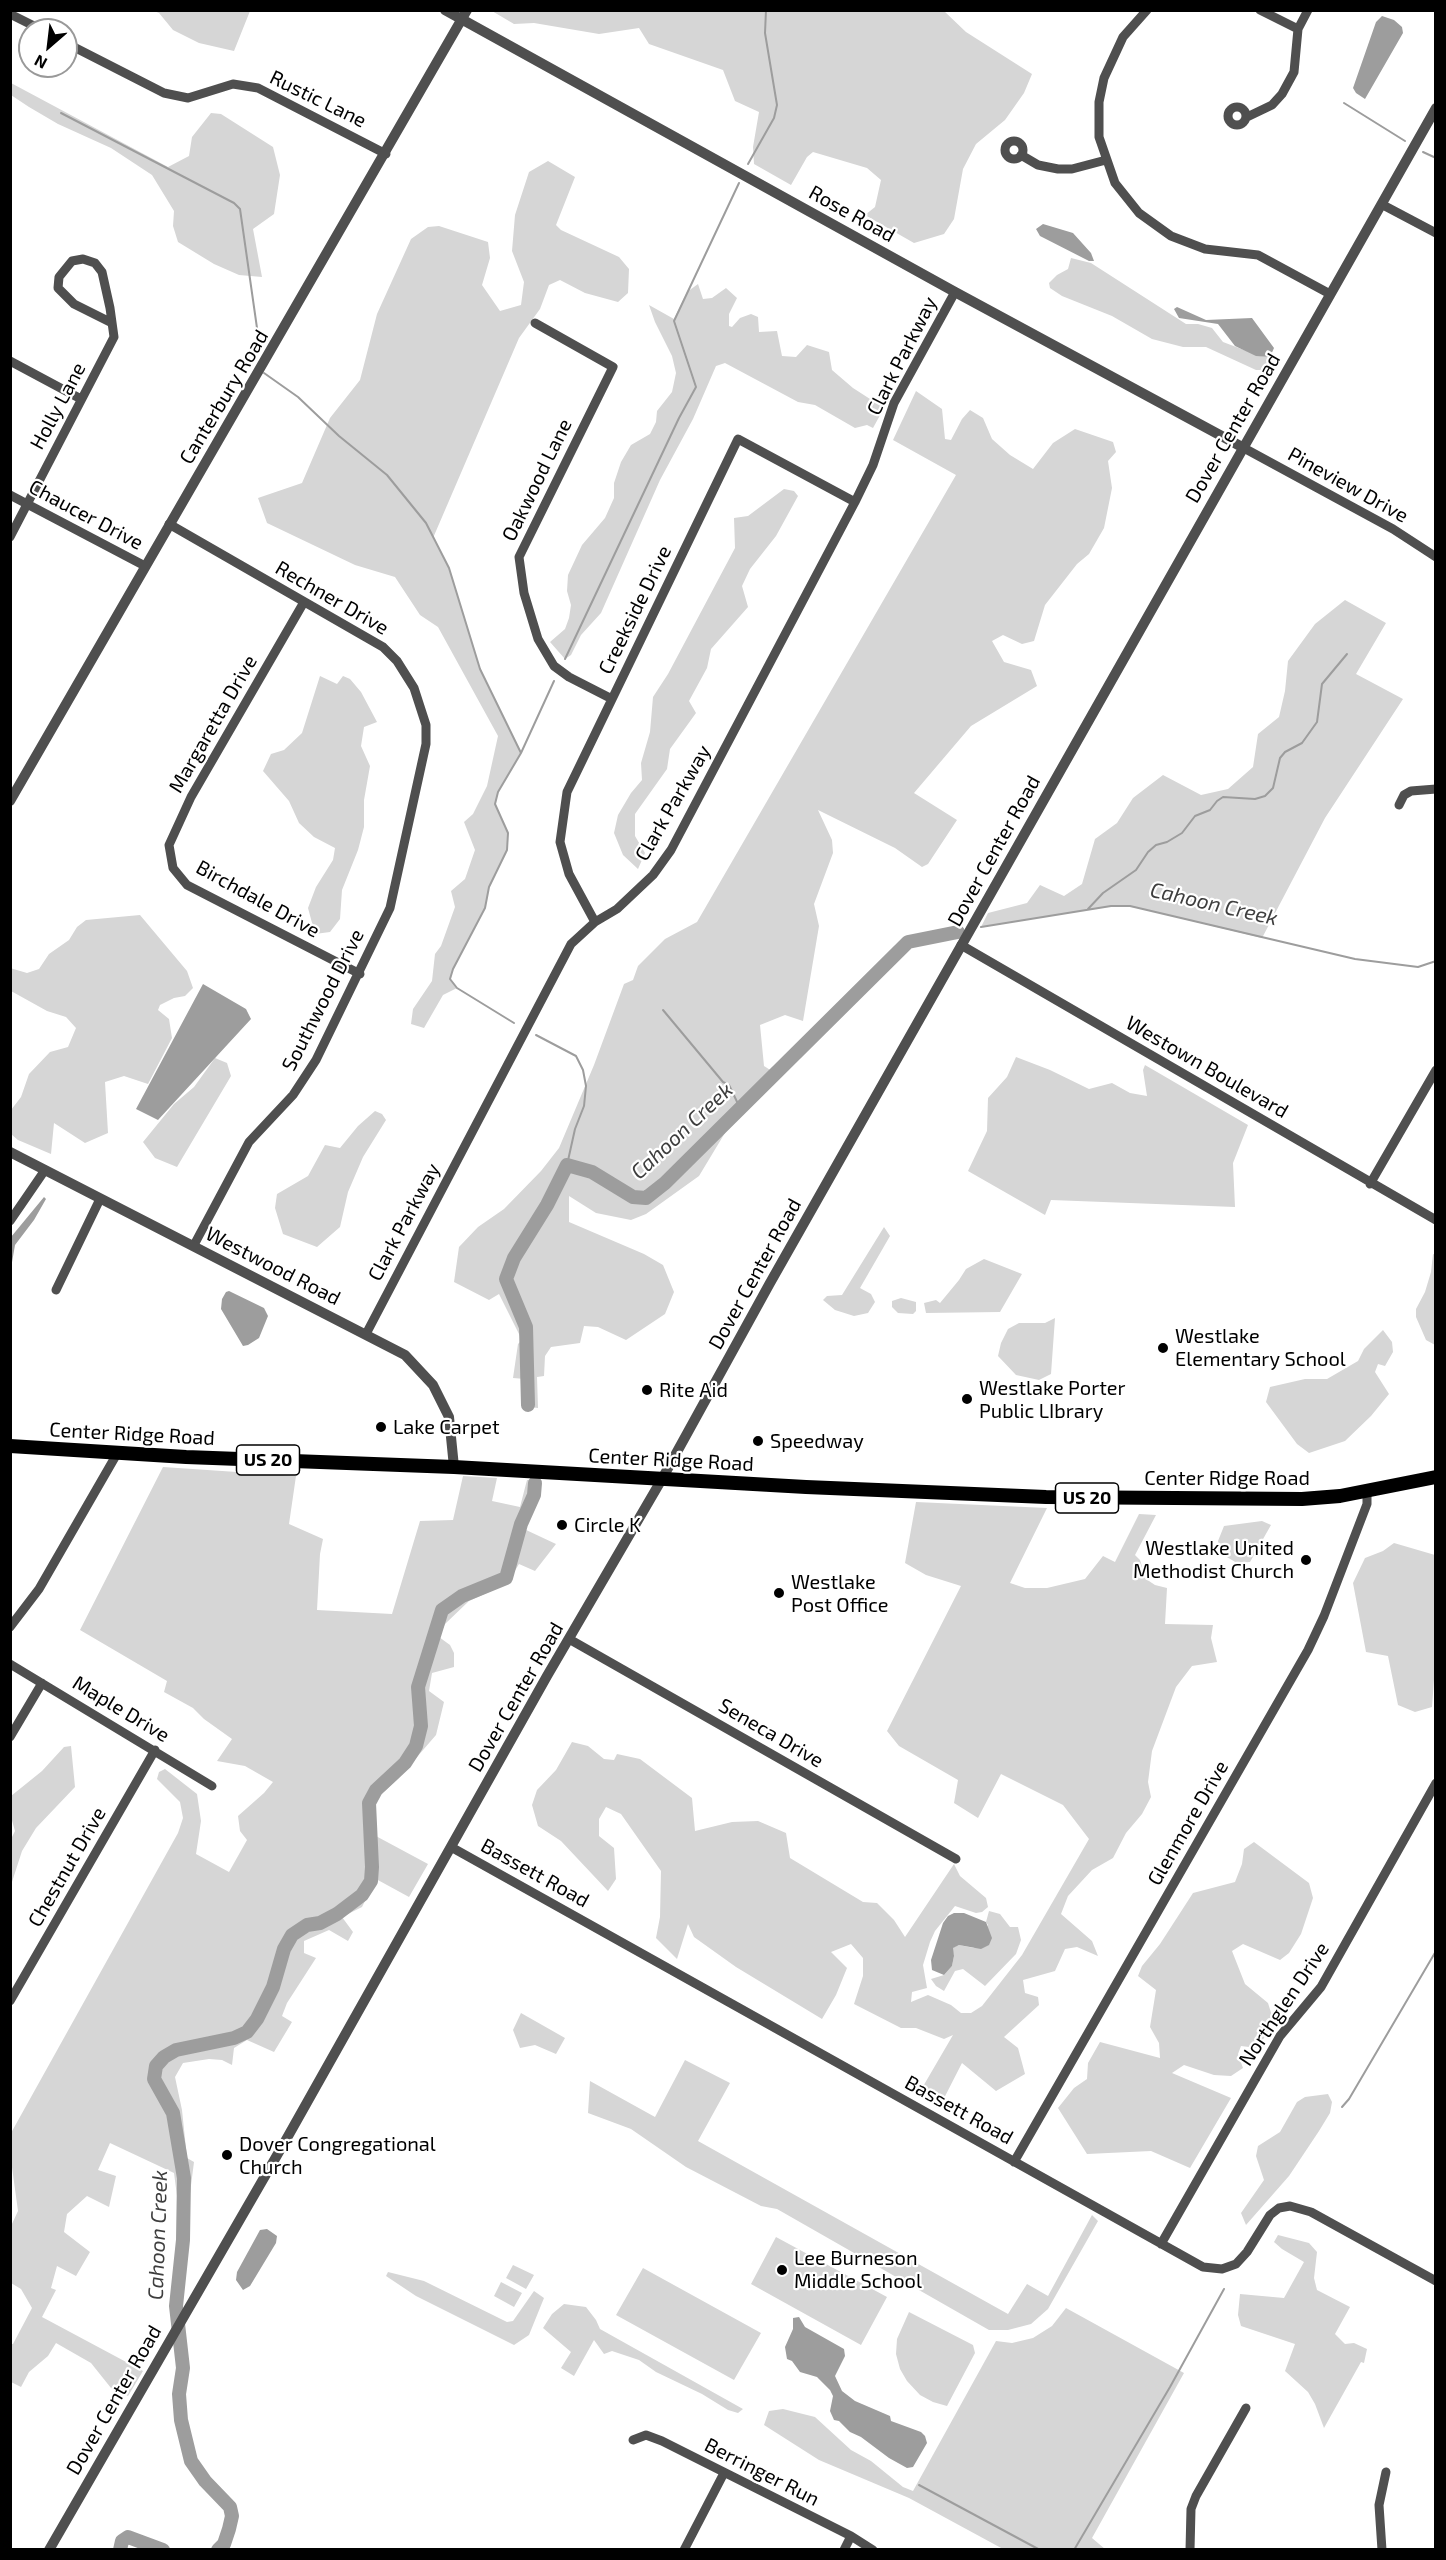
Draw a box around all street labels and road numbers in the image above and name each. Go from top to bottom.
street label: Rustic Lane [266,65,370,133]
street label: Rose Road [805,180,899,248]
street label: Clark Parkway [862,293,942,419]
street label: Canterbury Road [174,326,274,468]
street label: Dover Center Road [1180,349,1286,507]
street label: Holly Lane [25,359,91,453]
street label: Oakwood Lane [497,415,577,545]
street label: Pineview Drive [1284,442,1412,528]
street label: Chaucer Drive [25,475,147,555]
street label: Creekside Drive [594,542,676,678]
street label: Rechner Drive [271,556,393,640]
street label: Margaretta Drive [164,651,262,797]
street label: Clark Parkway [630,741,716,865]
street label: Dover Center Road [943,771,1045,931]
street label: Birchdale Drive [192,855,324,943]
street label: Southwood Drive [277,925,369,1075]
street label: Westown Boulevard [1122,1011,1292,1123]
street label: Clark Parkway [363,1159,445,1285]
street label: Dover Center Road [704,1194,806,1354]
street label: Westwood Road [202,1222,344,1310]
street label: Center Ridge Road [49,1418,215,1450]
street label: Center Ridge Road [588,1444,754,1476]
road number: US 20 [236,1445,300,1475]
street label: Center Ridge Road [1144,1466,1310,1490]
road number: US 20 [1056,1483,1118,1513]
street label: Dover Center Road [463,1618,569,1776]
street label: Maple Drive [68,1671,174,1747]
street label: Seneca Drive [714,1693,828,1773]
street label: Glenmore Drive [1143,1756,1233,1890]
street label: Chestnut Drive [23,1803,111,1931]
street label: Bassett Road [477,1833,593,1913]
street label: Northglen Drive [1234,1938,1334,2070]
street label: Bassett Road [901,2070,1017,2150]
street label: Dover Center Road [61,2321,167,2479]
street label: Berringer Run [701,2433,823,2511]

